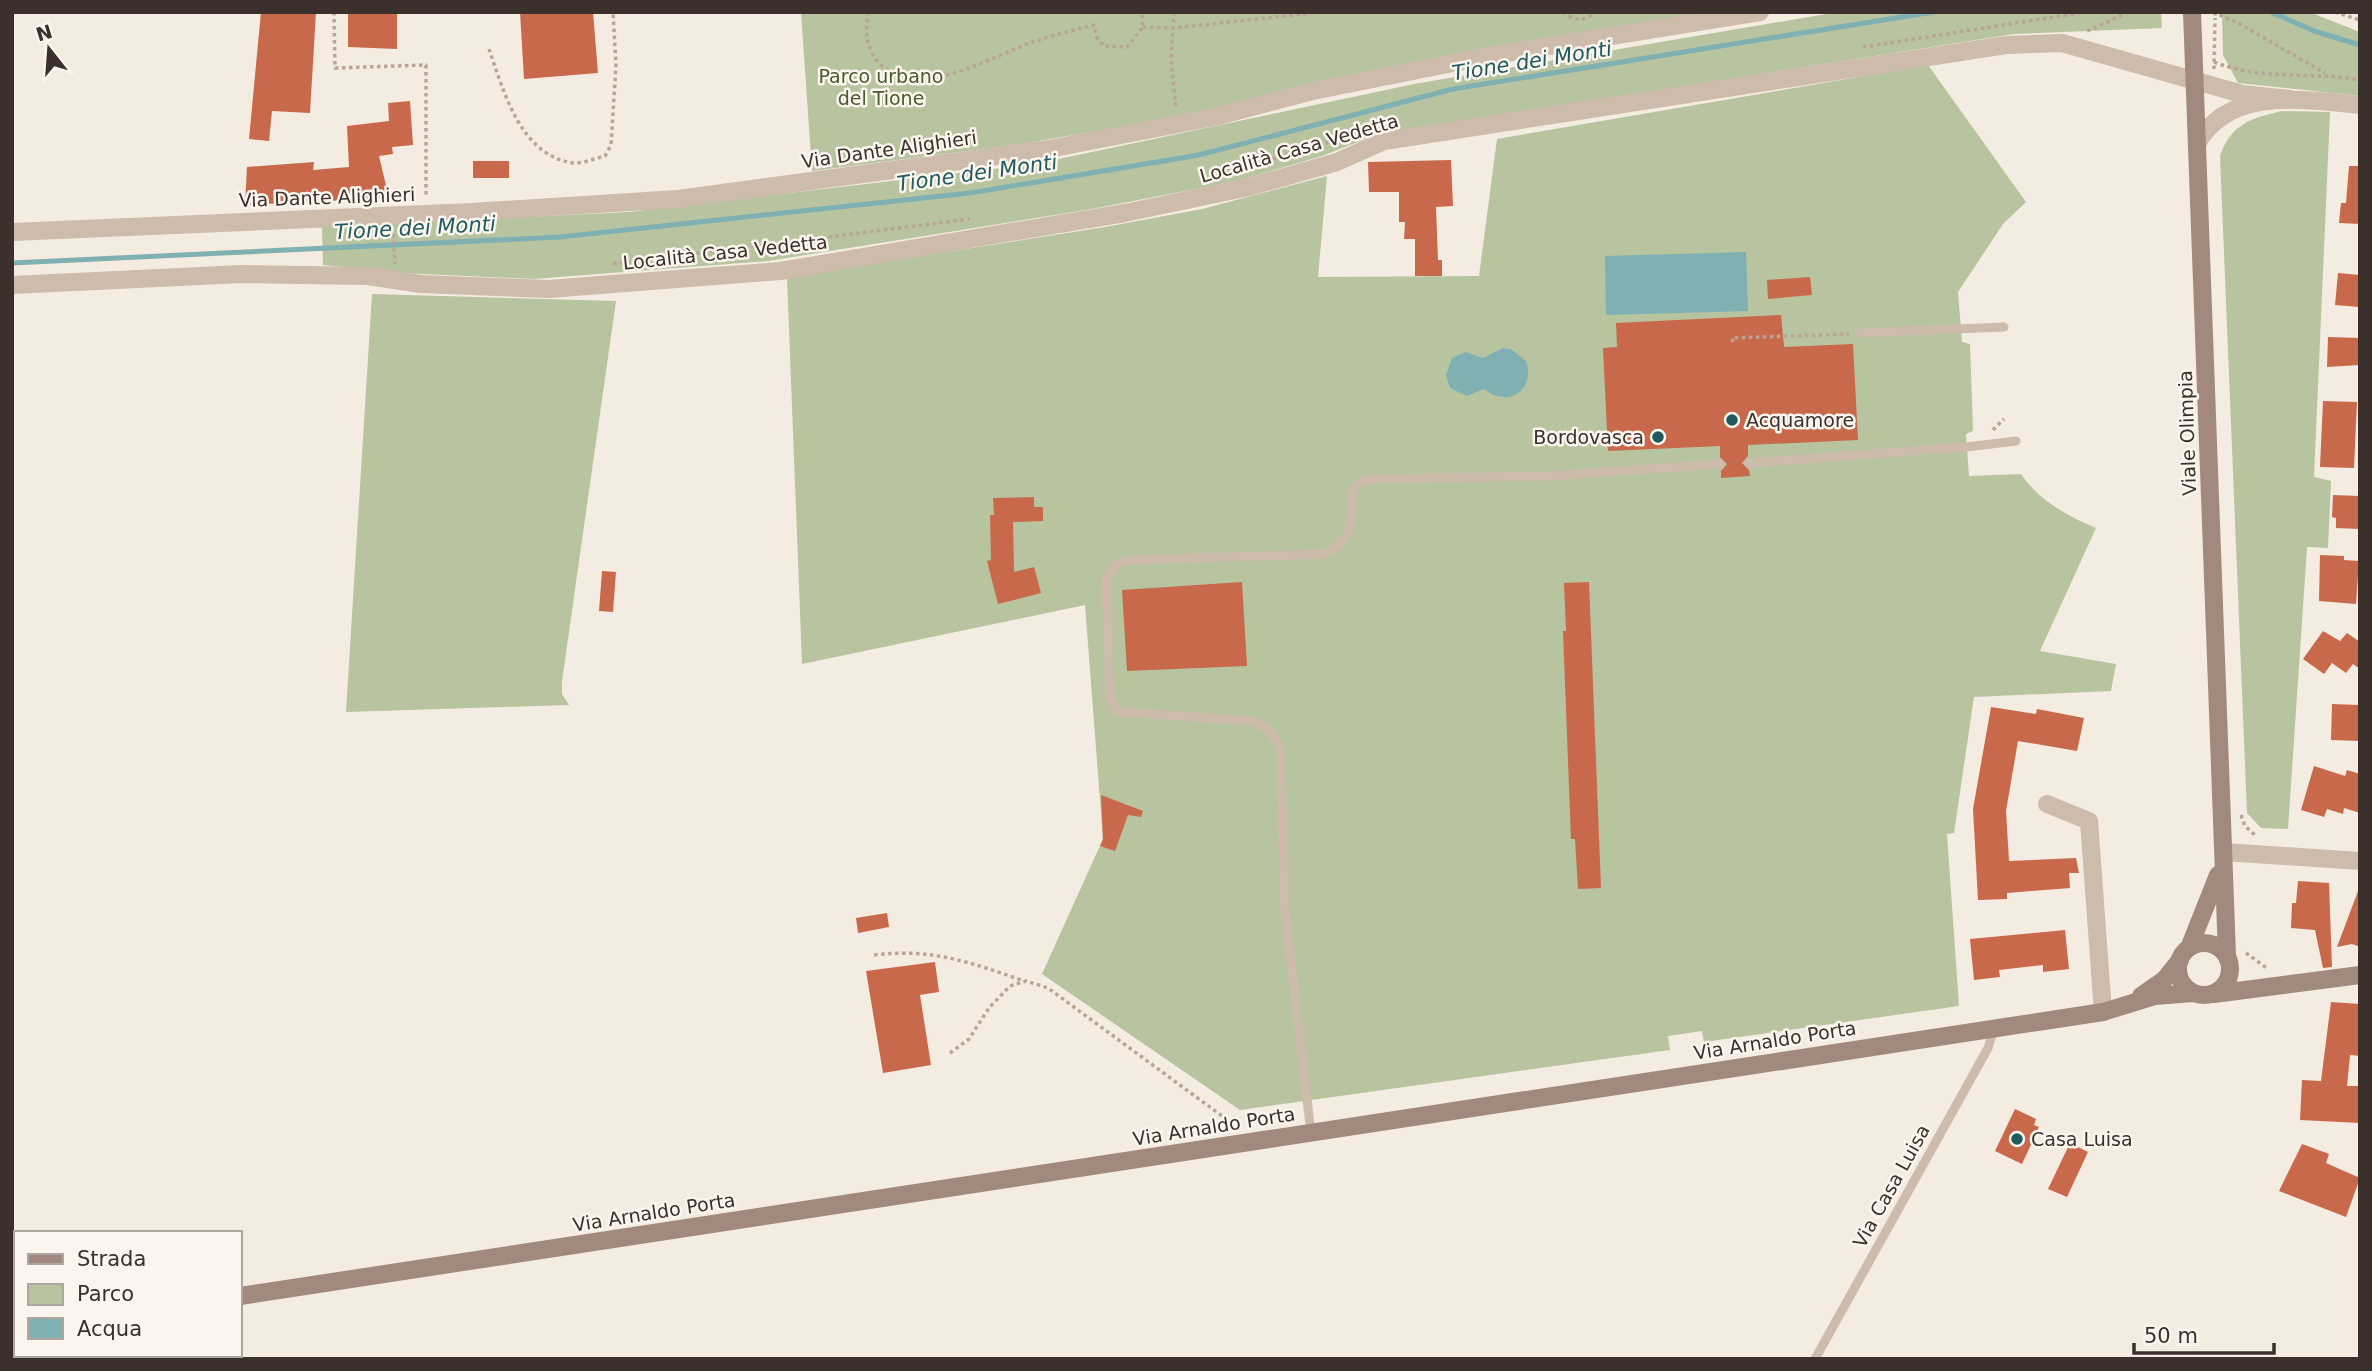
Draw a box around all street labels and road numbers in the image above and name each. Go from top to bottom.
street label: Località Casa Vedetta [1197,109,1401,187]
street label: Via Dante Alighieri [800,126,978,172]
street label: Via Dante Alighieri [238,183,416,211]
street label: Località Casa Vedetta [622,230,828,274]
street label: Viale Olimpia [2174,370,2200,496]
street label: Via Arnaldo Porta [1692,1016,1858,1064]
street label: Via Arnaldo Porta [1131,1102,1297,1150]
street label: Via Casa Luisa [1848,1121,1934,1251]
street label: Via Arnaldo Porta [571,1188,737,1236]

